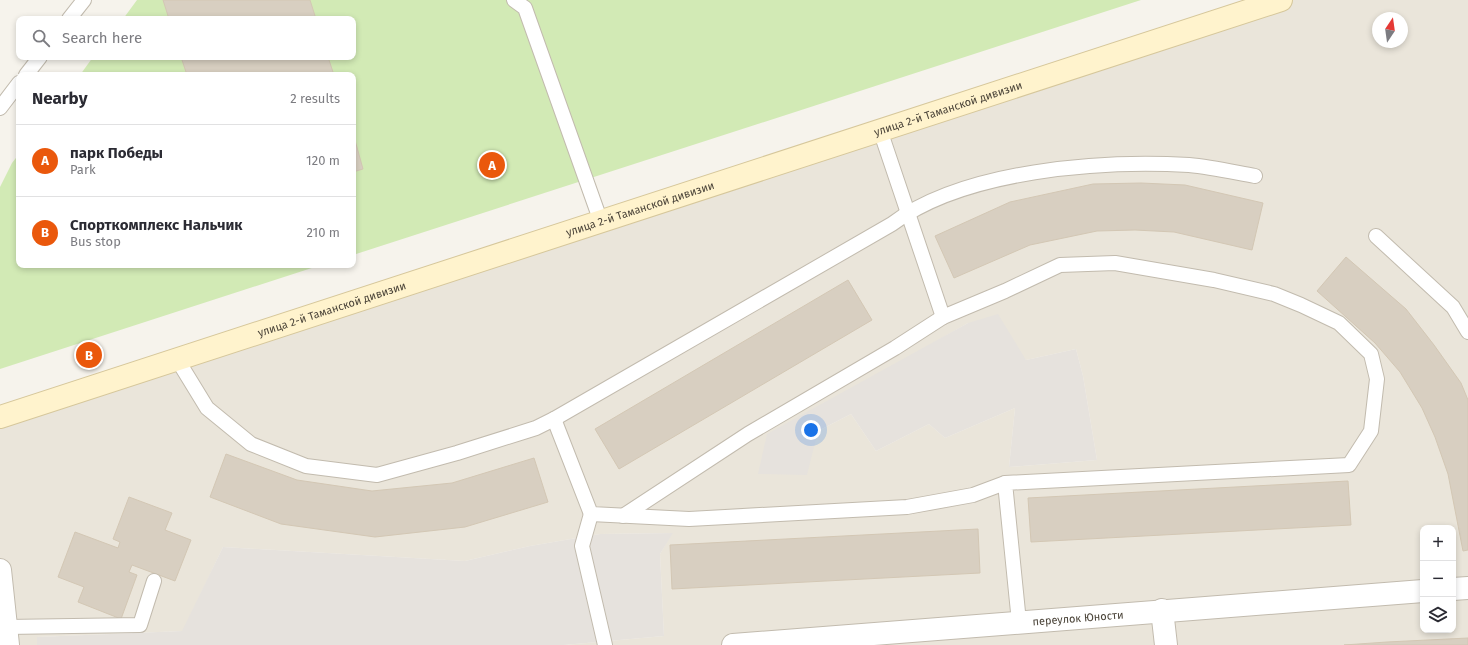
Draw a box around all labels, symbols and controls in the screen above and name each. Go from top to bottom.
north arrow [1372,12,1408,48]
search box [16,16,356,60]
icon: search [30,27,52,49]
text: Search here [62,29,142,47]
street label: улица 2-й Таманской дивизии [872,79,1024,139]
text: Nearby [32,88,87,109]
text: 2 results [290,91,340,106]
text: парк Победы [70,144,163,162]
pin: A [479,150,505,180]
text: A [41,153,49,168]
text: 120 m [306,153,340,168]
text: Park [70,162,96,177]
street label: улица 2-й Таманской дивизии [564,179,716,239]
text: Спорткомплекс Нальчик [70,216,243,234]
text: B [41,225,49,240]
text: 210 m [306,225,340,240]
text: Bus stop [70,234,121,249]
street label: улица 2-й Таманской дивизии [256,279,408,340]
pin: B [76,340,102,370]
your location [801,420,821,440]
map controls [1420,525,1456,633]
button: + [1420,525,1456,561]
button: − [1420,561,1456,597]
button: layers [1420,597,1456,633]
street label: переулок Юности [1032,608,1124,629]

